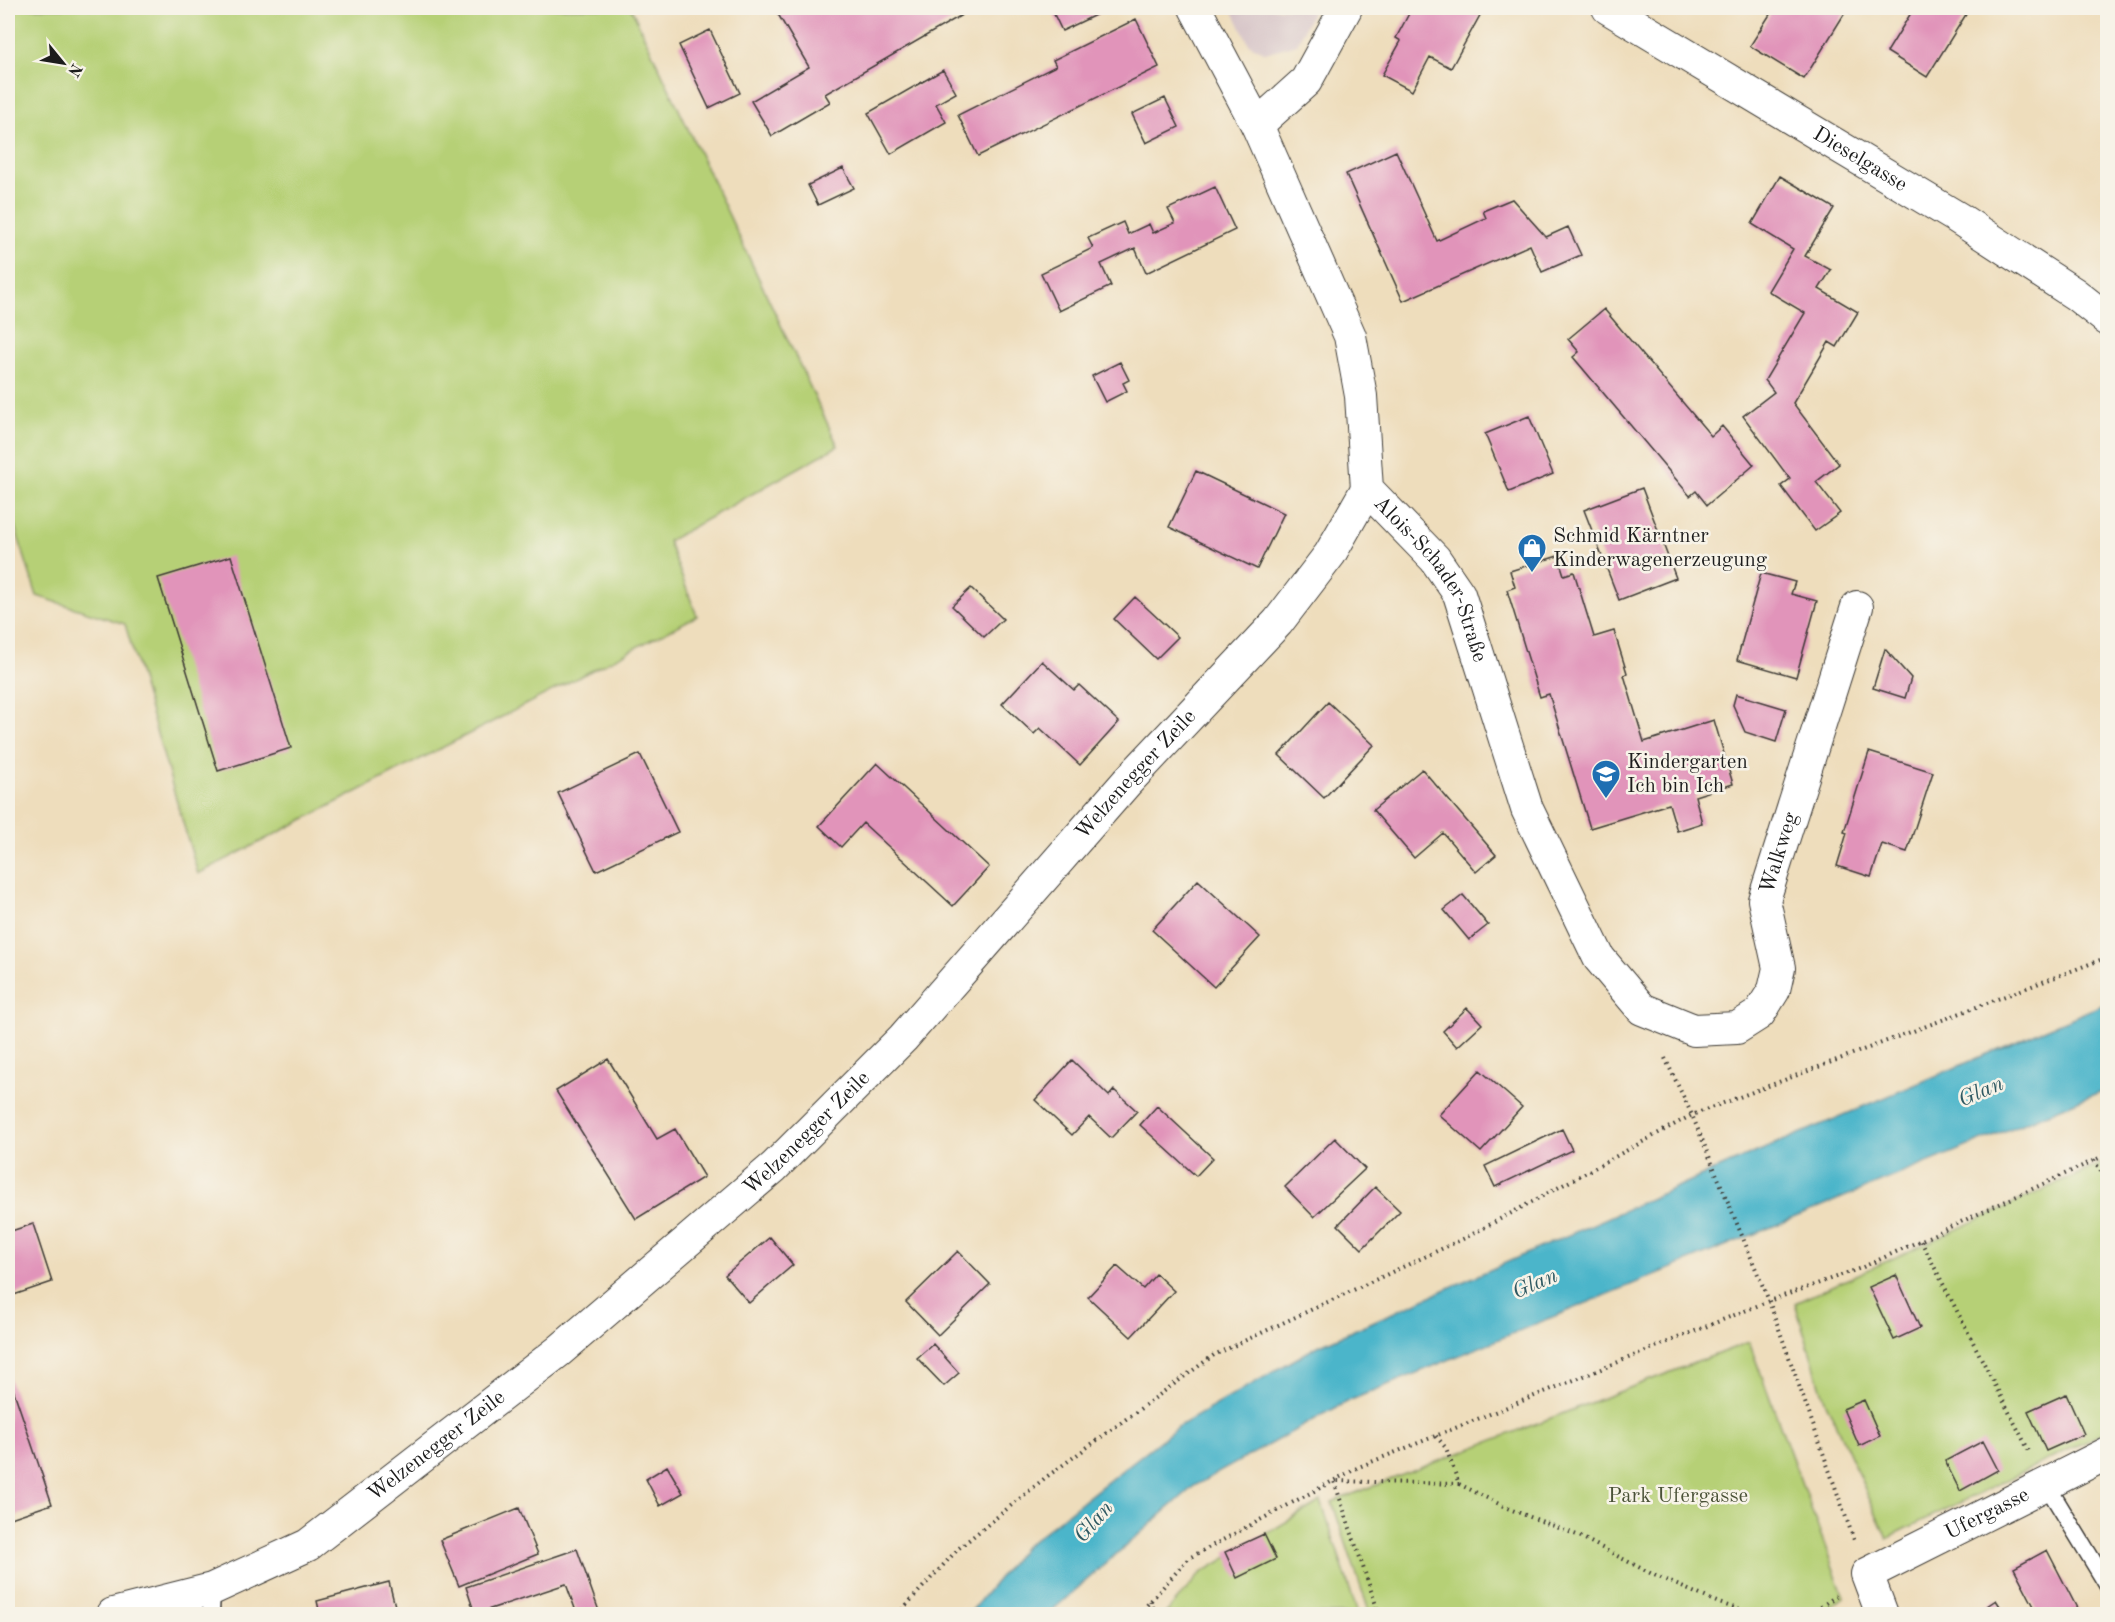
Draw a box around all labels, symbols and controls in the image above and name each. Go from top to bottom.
north arrow [33,33,93,93]
text: N [64,60,84,79]
street label: Dieselgasse [1809,123,1911,195]
street label: Alois-Schader-Straße [1370,492,1490,665]
place label: Schmid Kärntner Kinderwagenerzeugung [1553,526,1768,571]
shop icon: Schmid Kärntner Kinderwagenerzeugung [1516,532,1548,574]
street label: Welzenegger Zeile [1072,706,1200,843]
place label: Kindergarten Ich bin Ich [1627,752,1748,797]
school or university icon: Kindergarten Ich bin Ich [1590,758,1622,800]
street label: Walkweg [1756,809,1802,896]
street label: Welzenegger Zeile [740,1067,874,1199]
water label: Glan [1955,1073,2007,1111]
water label: Glan [1509,1265,1561,1303]
street label: Welzenegger Zeile [364,1386,509,1505]
street label: Ufergasse [1942,1484,2032,1544]
park label: Park Ufergasse [1608,1486,1748,1507]
water label: Glan [1070,1497,1118,1547]

